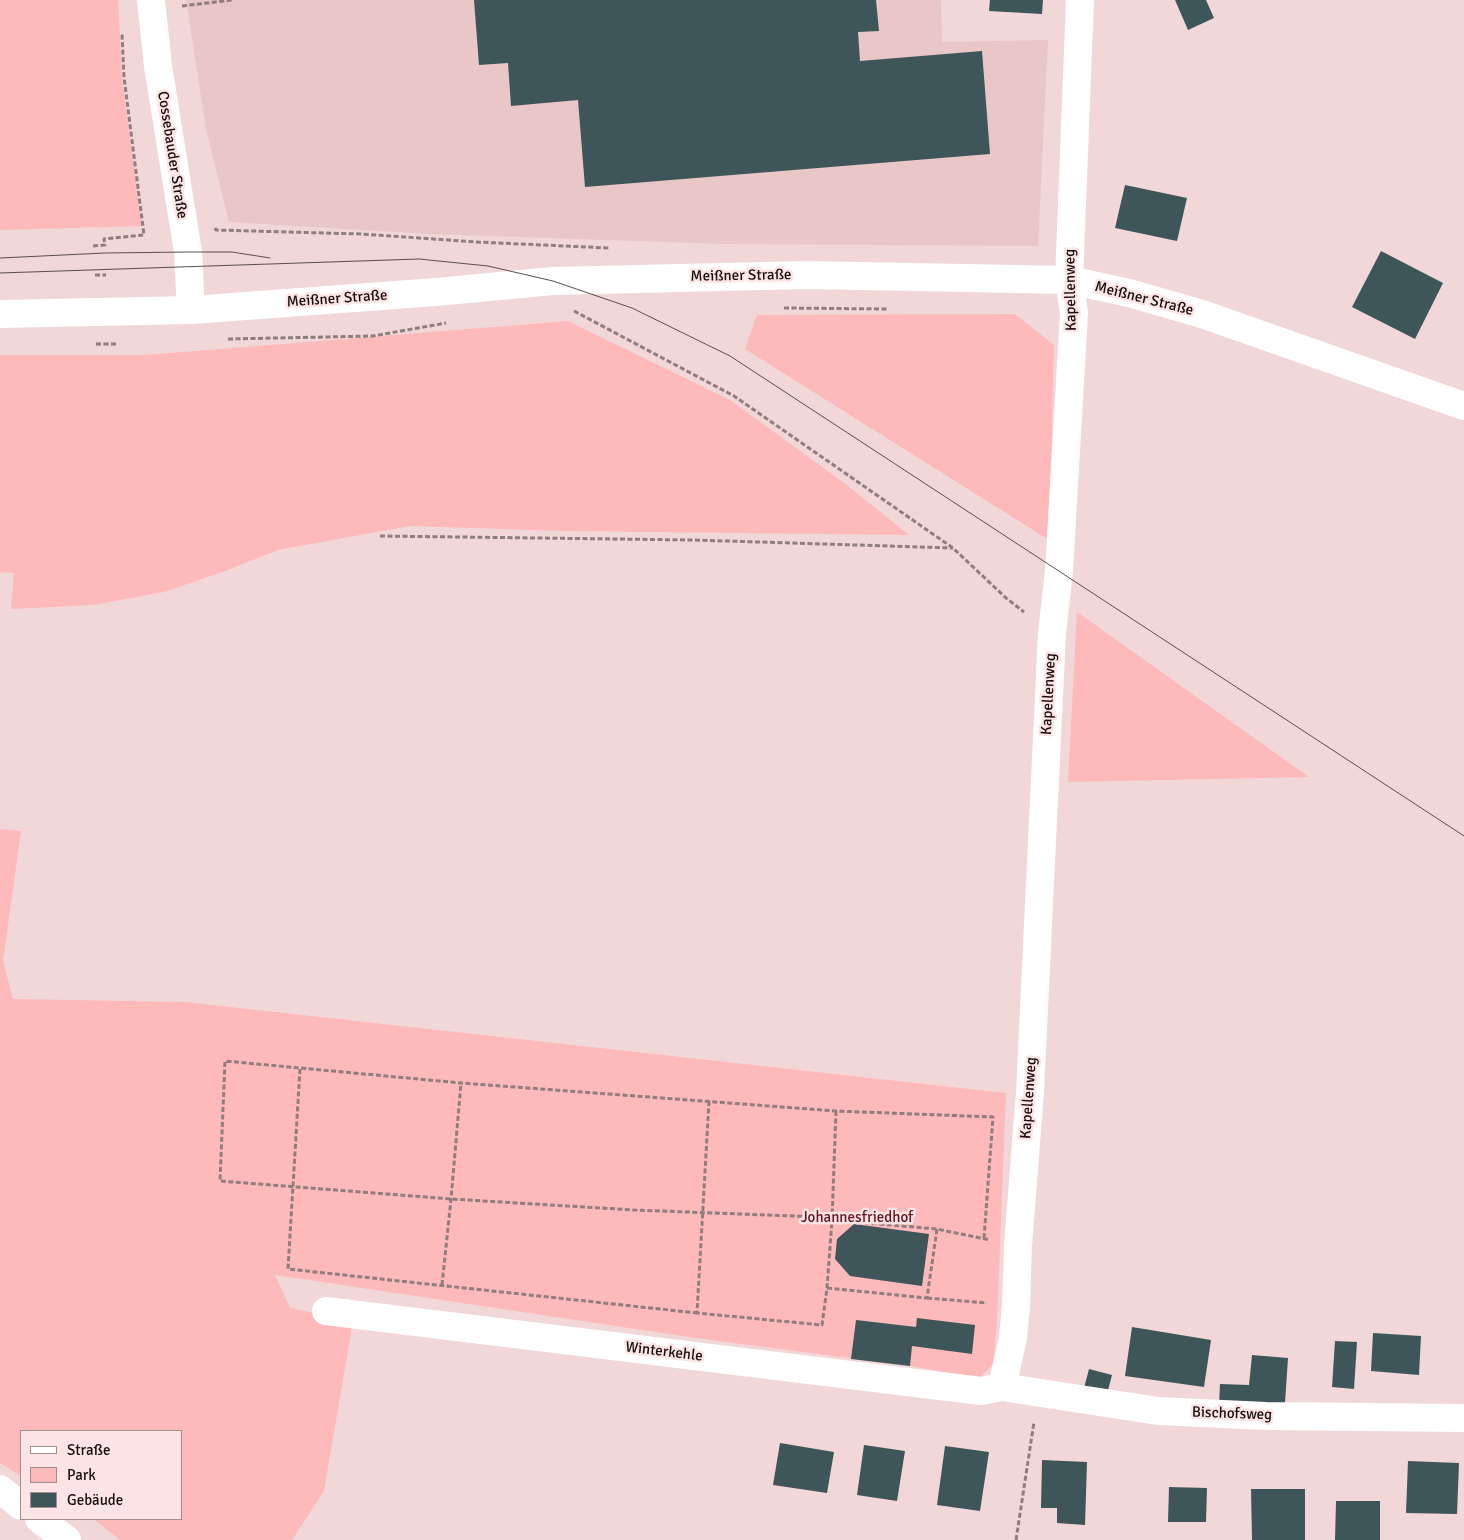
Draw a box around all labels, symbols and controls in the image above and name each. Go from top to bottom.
street label: Cossebauder Straße [153,90,191,220]
street label: Kapellenweg [1061,249,1081,331]
street label: Meißner Straße [690,266,792,286]
street label: Meißner Straße [1093,278,1195,320]
street label: Meißner Straße [286,286,388,312]
street label: Kapellenweg [1038,653,1060,735]
street label: Kapellenweg [1017,1056,1041,1140]
park label: Johannesfriedhof [801,1209,913,1227]
street label: Winterkehle [624,1338,704,1366]
street label: Bischofsweg [1192,1404,1272,1424]
legend [20,1430,182,1520]
text: Straße [67,1441,111,1459]
text: Park [67,1466,96,1484]
text: Gebäude [67,1491,123,1509]

